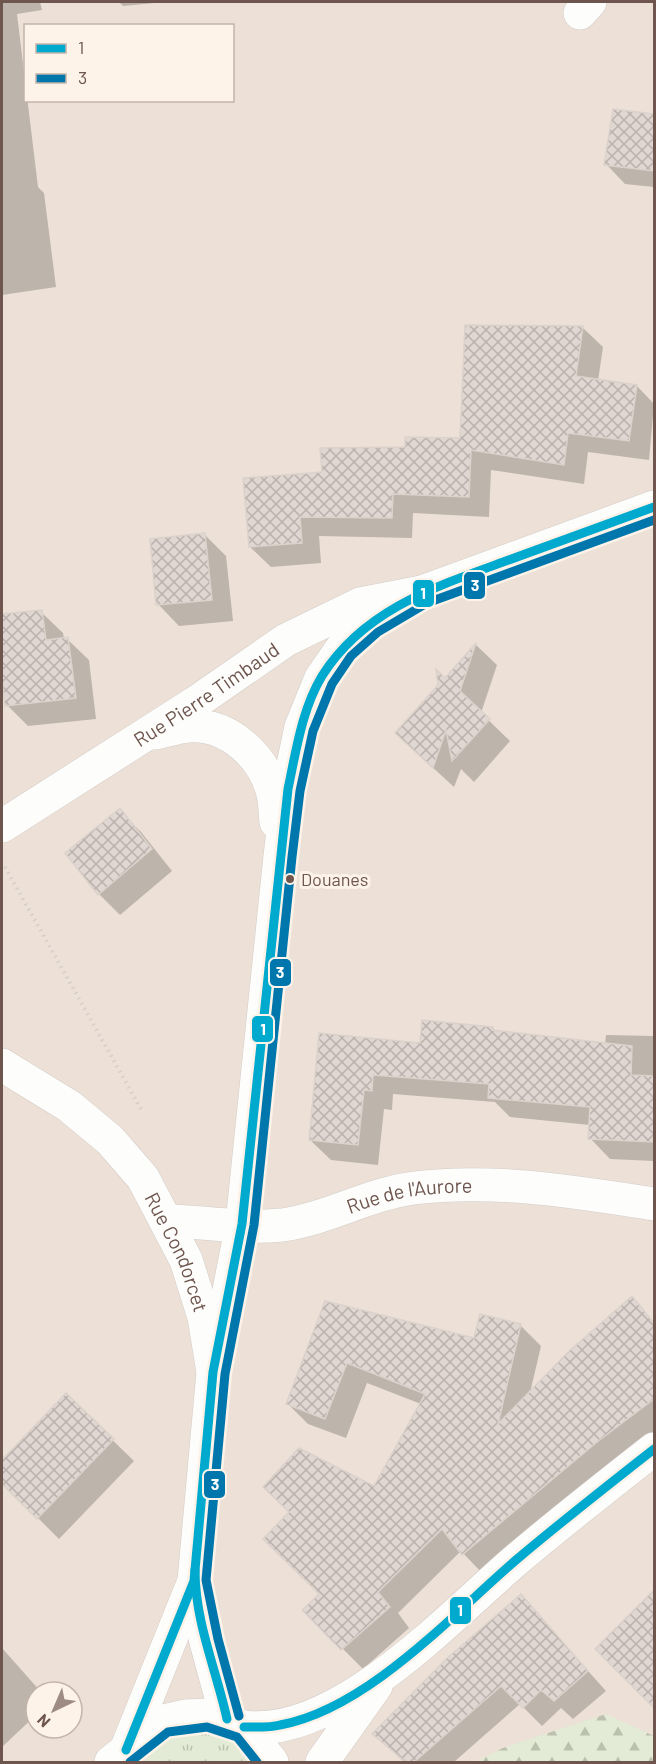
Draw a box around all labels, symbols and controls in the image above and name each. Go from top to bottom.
legend [24,24,234,102]
text: 1 [78,36,84,58]
text: 3 [78,66,87,88]
line badge: 3 [463,571,486,600]
text: 3 [471,575,479,594]
line badge: 1 [412,579,435,608]
text: 1 [420,583,426,602]
street label: Rue Pierre Timbaud [129,637,283,751]
place label: Douanes [301,868,368,890]
marker: Douanes [284,873,296,885]
line badge: 3 [269,958,292,987]
text: 3 [276,962,284,981]
line badge: 1 [251,1015,274,1043]
text: 1 [260,1019,266,1038]
street label: Rue de l'Aurore [343,1173,472,1218]
street label: Rue Condorcet [141,1188,214,1315]
line badge: 3 [203,1470,226,1499]
text: 3 [211,1474,219,1493]
line badge: 1 [449,1596,472,1625]
text: 1 [457,1600,463,1619]
north arrow [24,1680,84,1740]
text: N [33,1711,54,1732]

